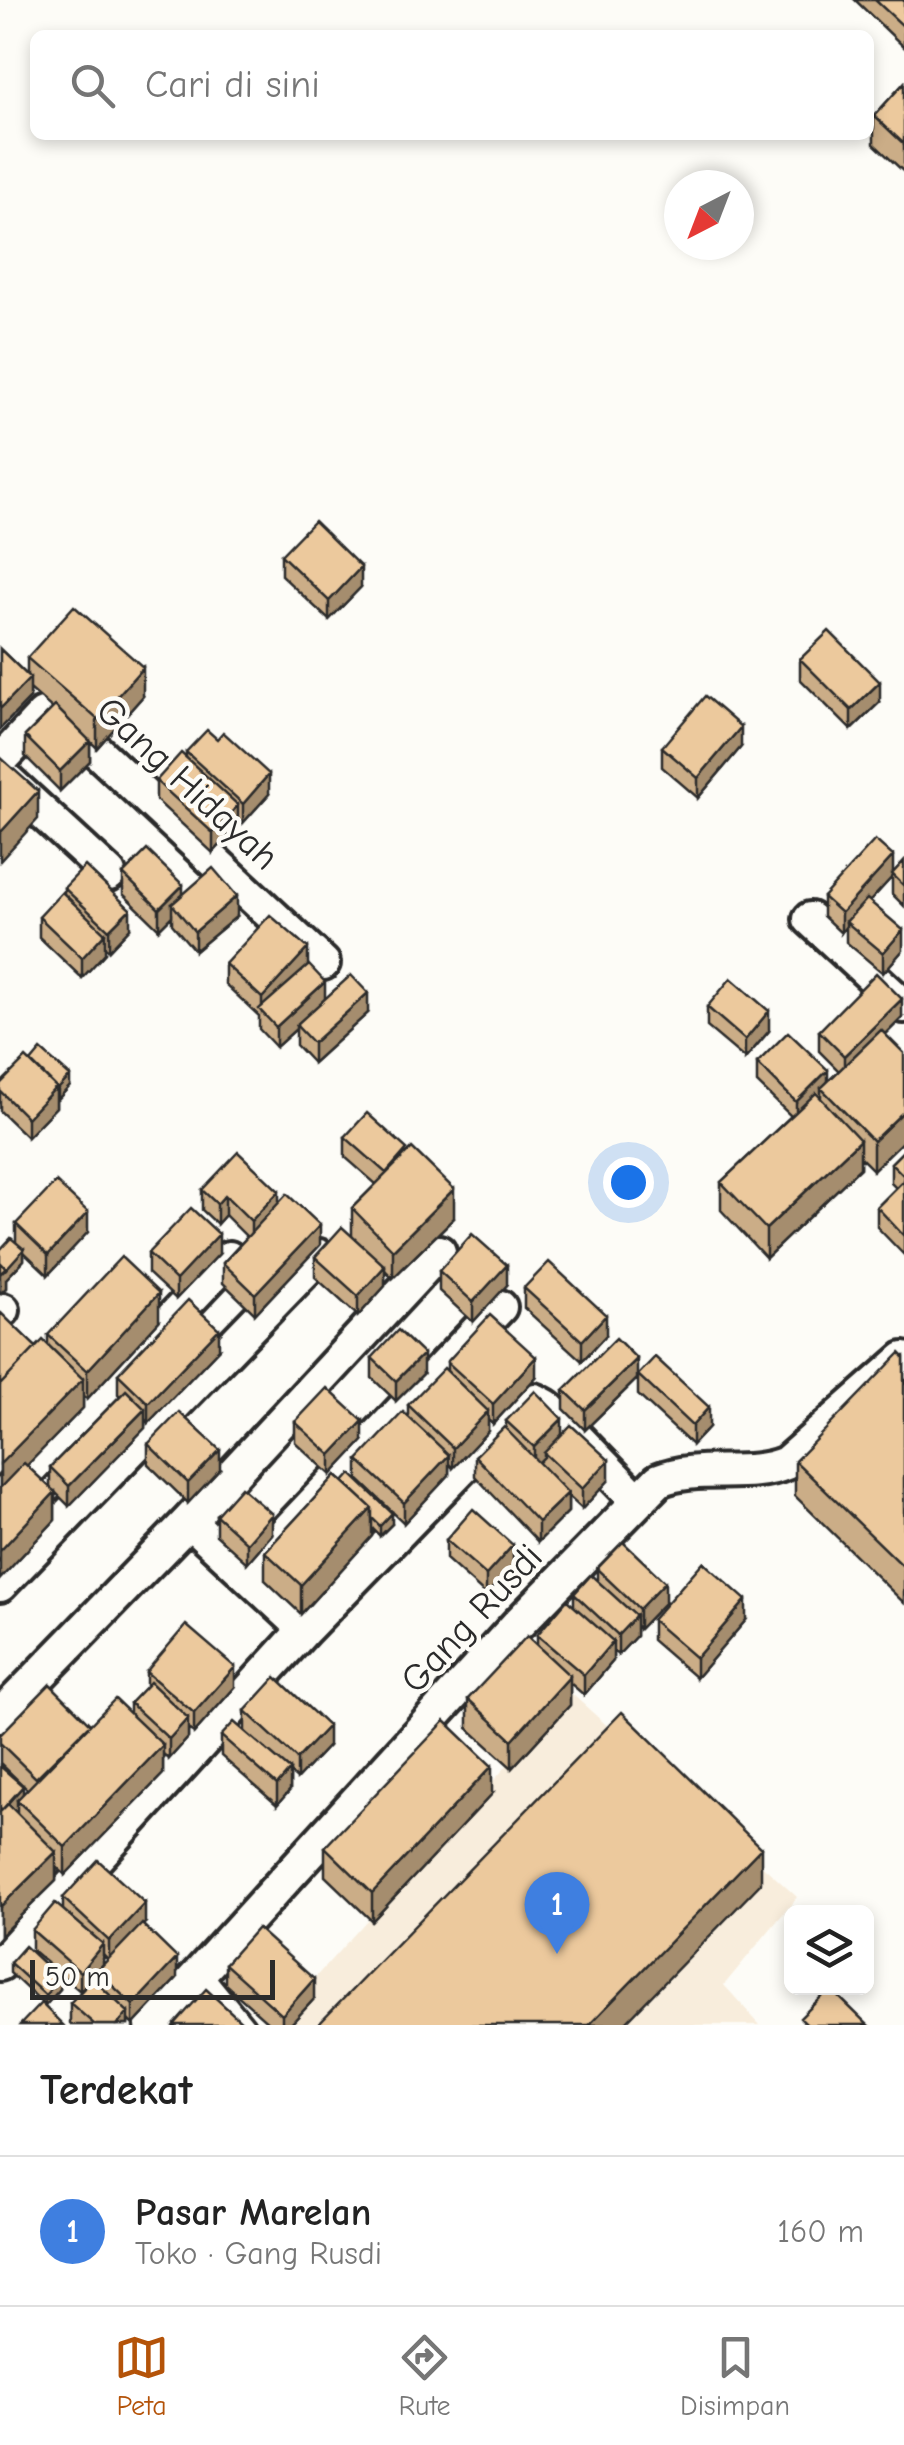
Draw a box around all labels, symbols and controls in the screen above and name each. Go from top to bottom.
search box [30,30,874,140]
icon: search [65,58,120,113]
text: Cari di sini [145,63,320,107]
north arrow [664,170,754,260]
street label: Gang Hidayah [87,688,287,879]
your location [603,1157,654,1208]
street label: Gang Rusdi [392,1535,552,1702]
pin: 1 [524,1872,590,1954]
map controls [784,1905,874,1995]
button: layers [784,1905,874,1995]
scale bar [30,1955,275,2000]
text: 50 m [45,1961,110,1993]
text: Terdekat [40,2066,192,2115]
text: Pasar Marelan [135,2191,371,2235]
text: 1 [66,2213,79,2250]
text: 160 m [777,2213,864,2250]
text: Toko · Gang Rusdi [135,2235,382,2272]
tab: Peta [114,2330,169,2422]
tab: Rute [397,2330,452,2422]
tab: Disimpan [680,2330,790,2422]

